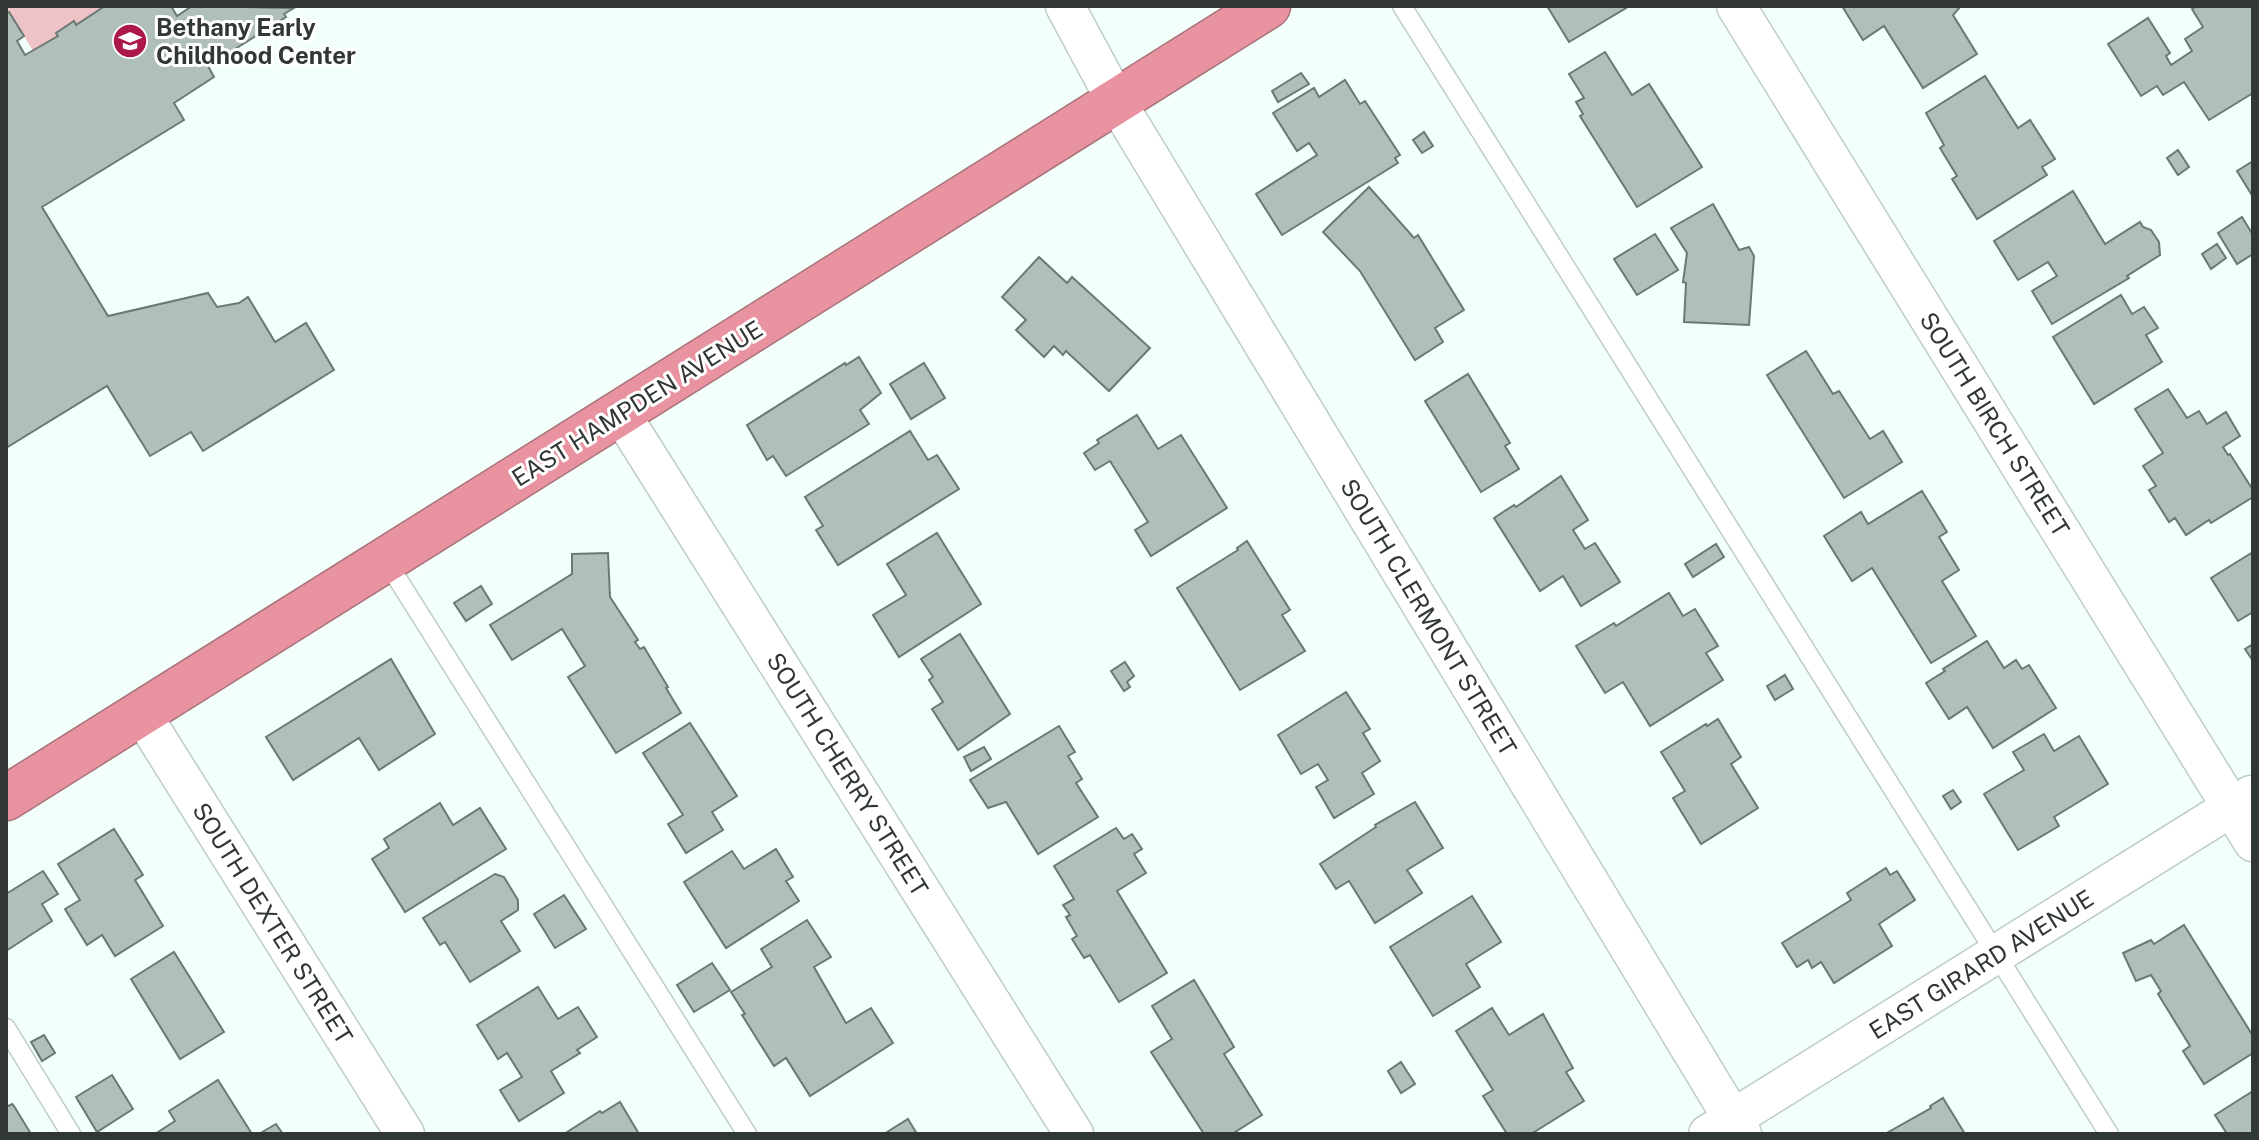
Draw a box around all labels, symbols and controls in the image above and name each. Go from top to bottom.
place label: Bethany Early Childhood Center [156,13,356,69]
school or university icon: Bethany Early Childhood Center [111,22,149,60]
street label: SOUTH BIRCH STREET [1915,307,2075,541]
street label: EAST HAMPDEN AVENUE [507,314,767,492]
street label: SOUTH CLERMONT STREET [1335,474,1523,760]
street label: SOUTH CHERRY STREET [762,647,934,901]
street label: SOUTH DEXTER STREET [187,797,359,1049]
street label: EAST GIRARD AVENUE [1864,884,2098,1044]

